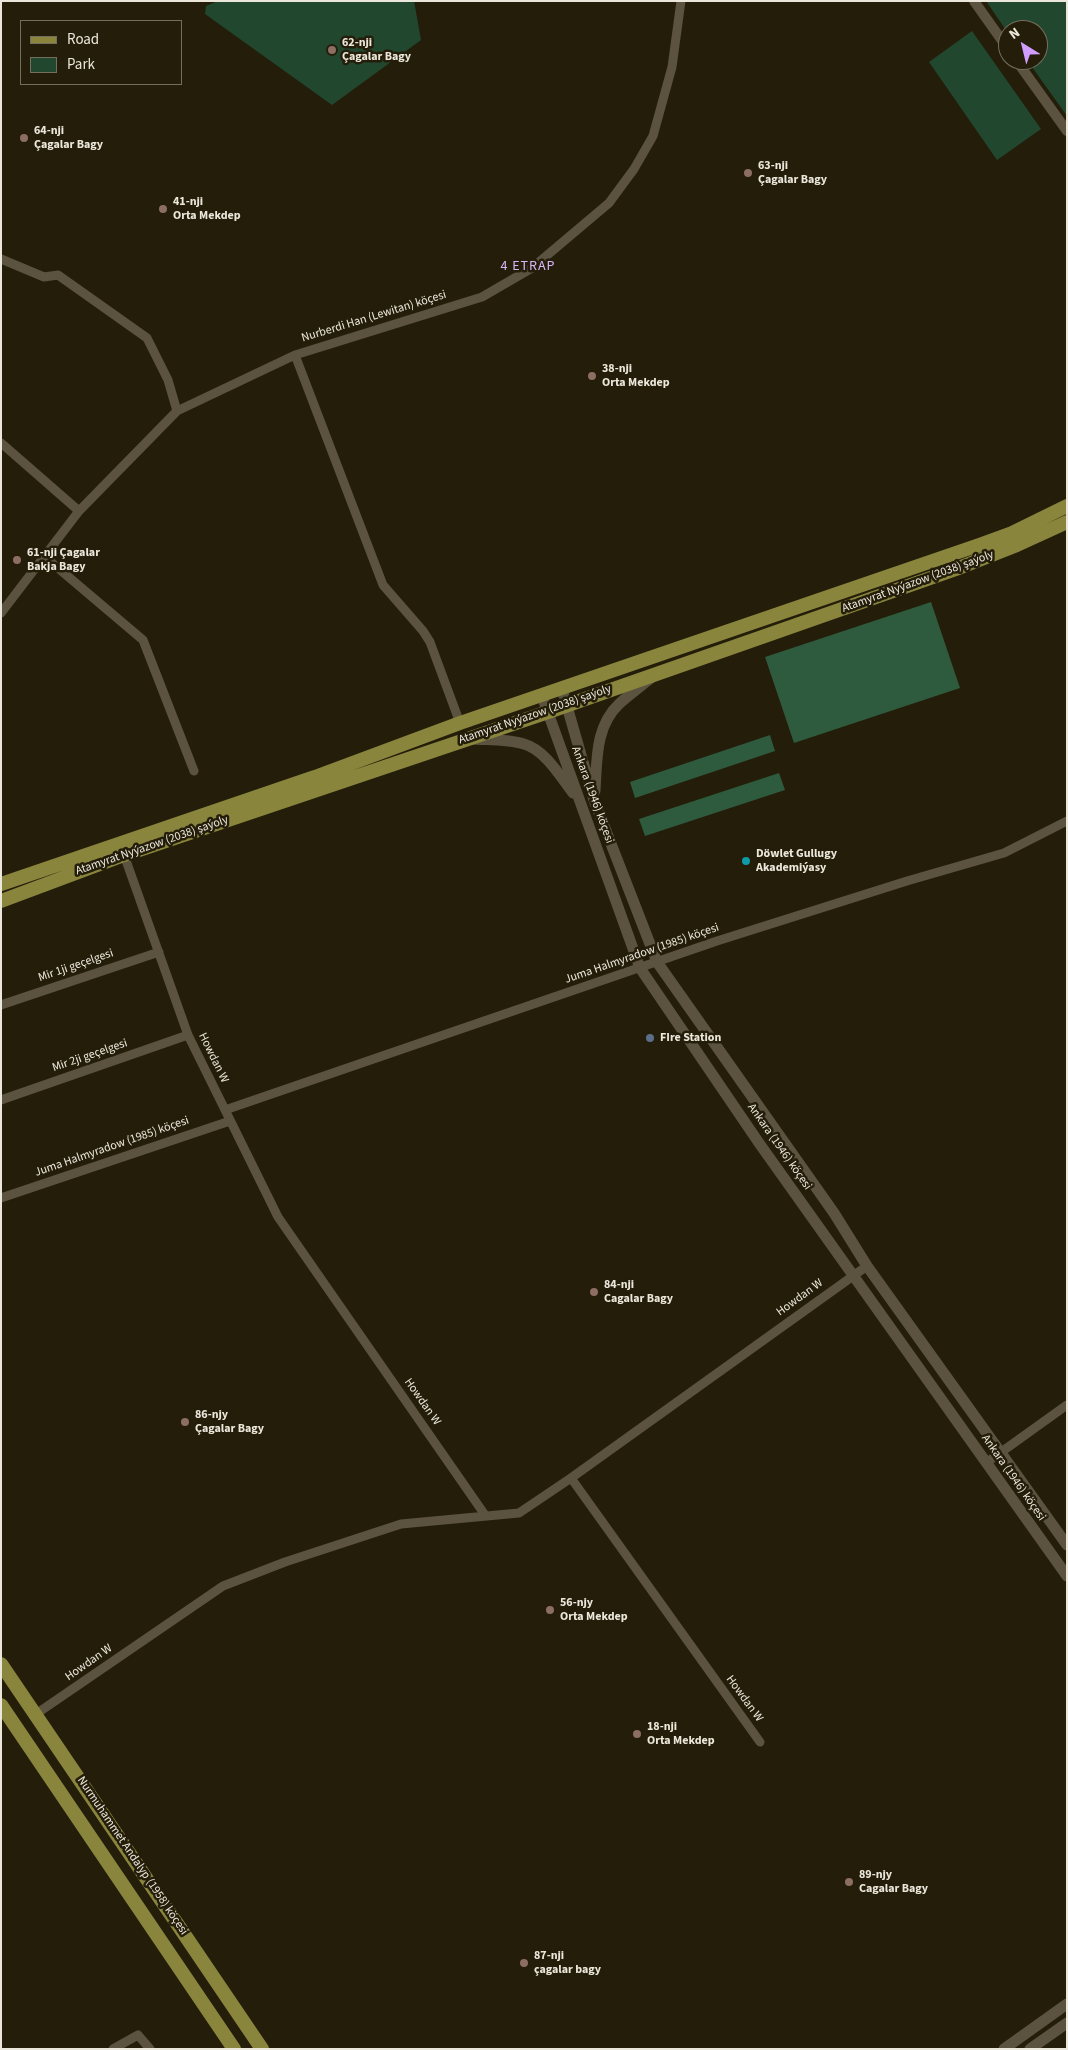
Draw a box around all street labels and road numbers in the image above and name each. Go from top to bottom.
street label: Nurberdi Han (Lewitan) köçesi [300,288,448,346]
street label: Atamyrat Nyýazow (2038) şaýoly [840,548,996,616]
street label: Atamyrat Nyýazow (2038) şaýoly [457,682,613,748]
street label: Ankara (1946) köçesi [568,745,616,845]
street label: Atamyrat Nyýazow (2038) şaýoly [74,813,230,879]
street label: Juma Halmyradow (1985) köçesi [563,921,721,987]
street label: Mir 1ji geçelgesi [37,946,115,986]
street label: Howdan W [195,1031,231,1085]
street label: Mir 2ji geçelgesi [51,1036,129,1076]
street label: Ankara (1946) köçesi [744,1101,814,1193]
street label: Juma Halmyradow (1985) köçesi [33,1114,191,1180]
street label: Howdan W [774,1276,826,1320]
street label: Howdan W [401,1376,443,1428]
street label: Ankara (1946) köçesi [978,1432,1048,1524]
street label: Howdan W [63,1642,115,1684]
street label: Howdan W [722,1673,766,1725]
street label: Nurmuhammet Andalyp (1958) köçesi [73,1774,191,1938]

